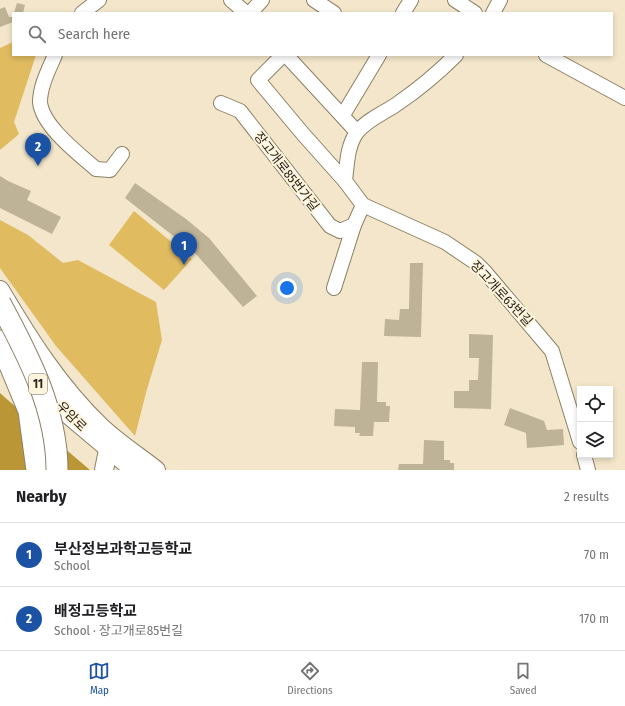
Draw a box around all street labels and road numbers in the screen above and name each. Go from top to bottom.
street label: 장고개로85번가길 [251,129,322,214]
street label: 장고개로63번길 [468,258,536,329]
road number: 11 [29,374,47,394]
street label: 우암로 [54,398,90,434]

